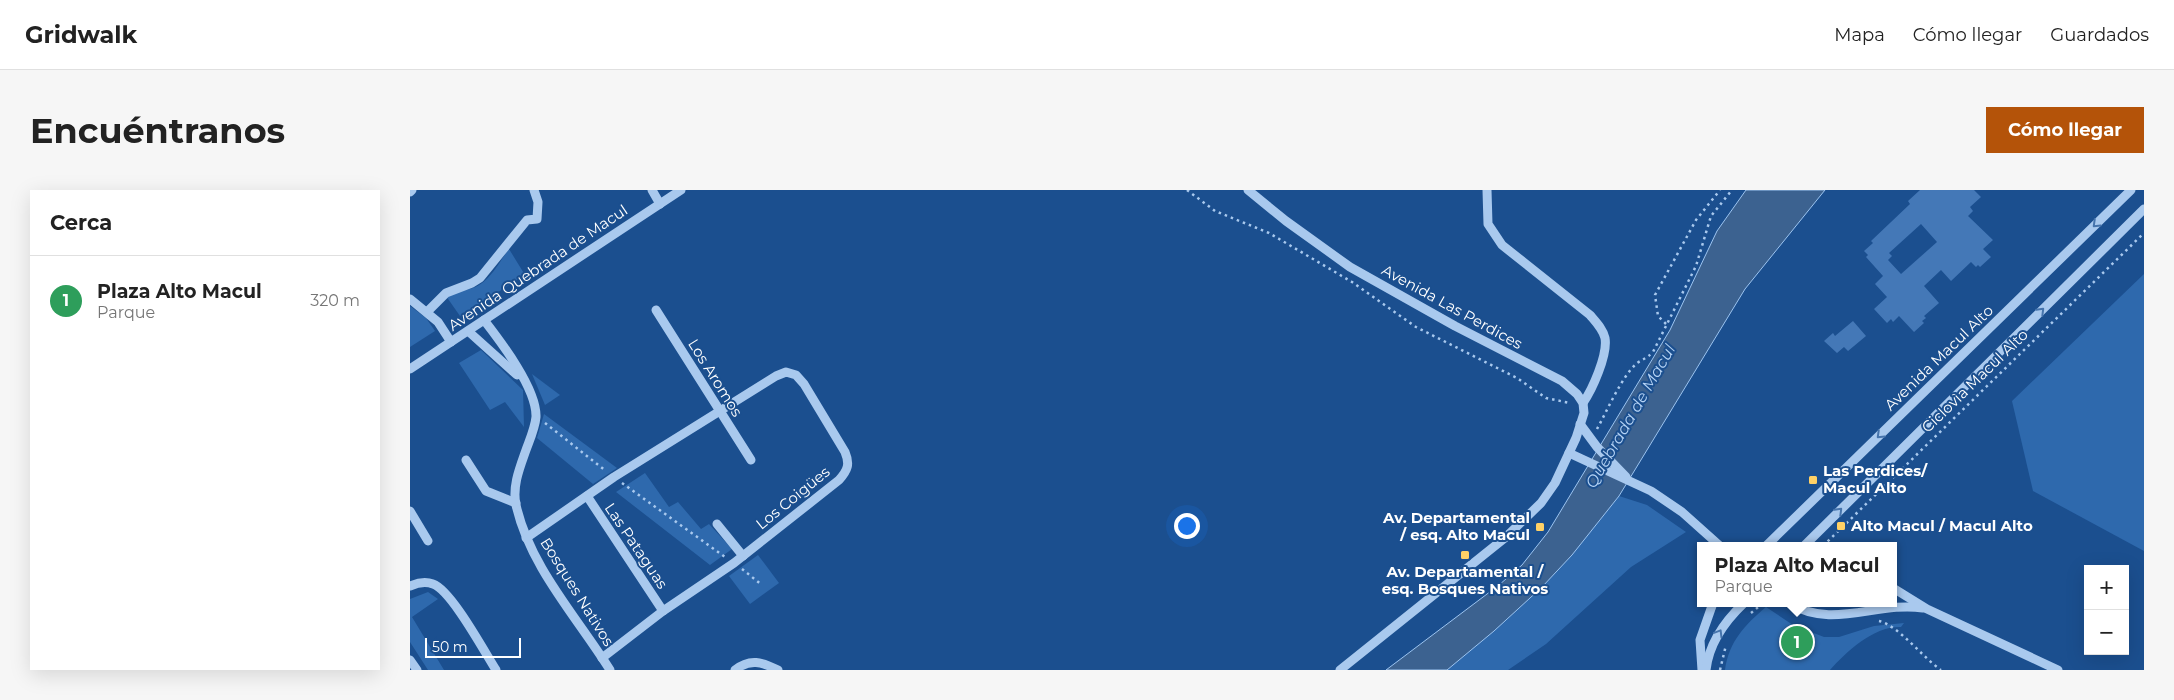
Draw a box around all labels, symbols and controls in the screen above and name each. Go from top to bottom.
text: Gridwalk [25,20,137,49]
text: Mapa [1834,24,1885,46]
text: Cómo llegar [1913,24,2022,46]
text: Guardados [2050,24,2149,46]
button: Cómo llegar [1986,107,2144,153]
text: Encuéntranos [30,109,285,152]
street label: Avenida Quebrada de Macul [444,200,631,335]
text: Cerca [50,210,112,235]
one-way arrow [2093,218,2102,227]
street label: Avenida Las Perdices [1379,260,1526,353]
text: Plaza Alto Macul [97,280,262,303]
text: 1 [63,291,69,310]
text: 320 m [310,291,360,310]
street label: Avenida Macul Alto [1880,301,1997,414]
text: Parque [97,303,155,322]
one-way arrow [2035,308,2044,317]
street label: Ciclovìa Macul Alto [1917,325,2032,436]
street label: Los Aromos [684,335,747,420]
water label: Quebrada de Macul [1582,341,1680,491]
one-way arrow [1876,429,1885,438]
place label: Las Perdices/ Macul Alto [1823,461,1928,497]
street label: Los Coigües [752,462,834,533]
marker: Las Perdices/ Macul Alto [1807,474,1819,486]
street label: Las Pataguas [601,499,672,592]
place label: Av. Departamental / esq. Alto Macul [1382,508,1530,544]
one-way arrow [1833,508,1842,517]
your location [1174,513,1200,539]
place label: Alto Macul / Macul Alto [1850,516,2033,535]
marker: Alto Macul / Macul Alto [1835,520,1847,532]
marker: Av. Departamental / esq. Alto Macul [1534,521,1546,533]
street label: Bosques Nativos [536,534,618,650]
popup [1697,542,1897,607]
marker: Av. Departamental / esq. Bosques Nativos [1459,549,1471,561]
text: Plaza Alto Macul [1715,554,1879,577]
place label: Av. Departamental / esq. Bosques Nativos [1382,562,1548,598]
map controls [2084,565,2129,655]
button: + [2084,565,2129,610]
text: Parque [1715,577,1773,596]
button: − [2084,610,2129,655]
pin: 1 [1781,623,1813,661]
one-way arrow [1713,630,1723,639]
scale bar [425,635,521,658]
text: 50 m [432,638,468,656]

